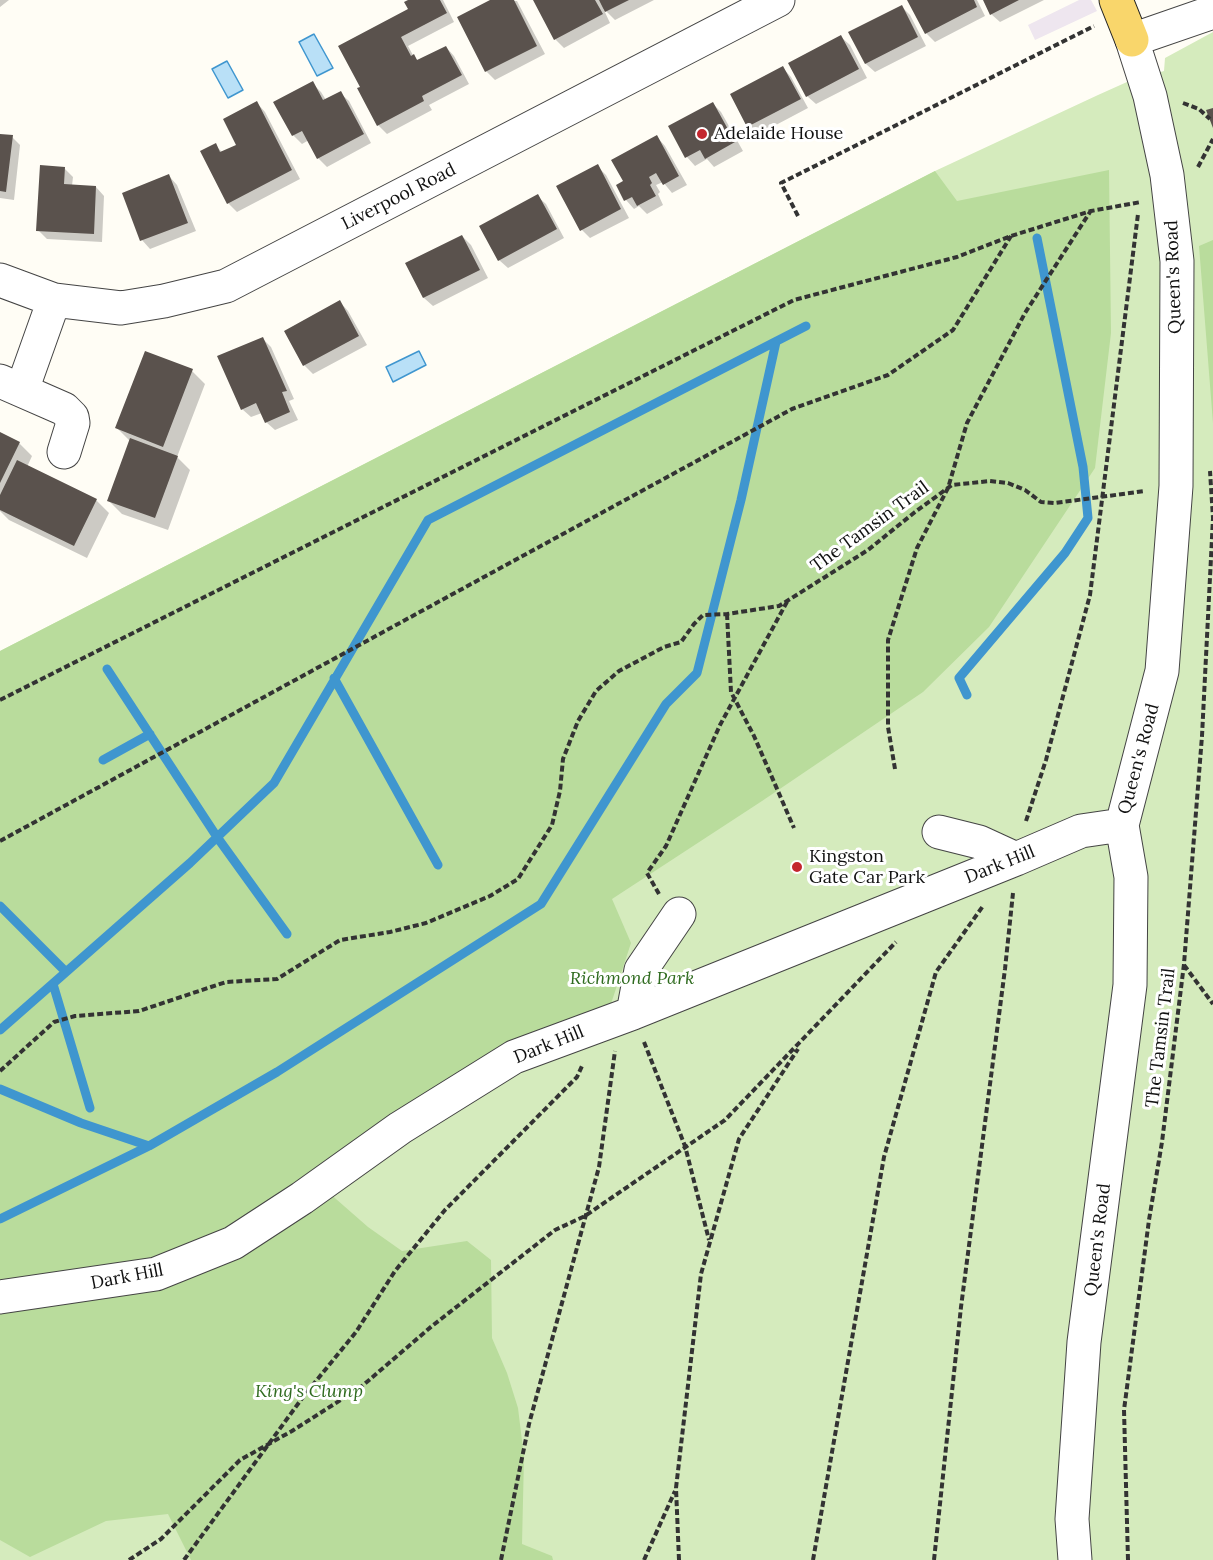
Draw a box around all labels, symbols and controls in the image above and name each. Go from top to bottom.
place label: Adelaide House [714,123,843,145]
marker: Adelaide House [695,127,709,141]
street label: Liverpool Road [338,159,460,235]
street label: Queen's Road [1161,220,1187,334]
street label: The Tamsin Trail [807,477,933,577]
street label: Queen's Road [1114,701,1164,817]
street label: Dark Hill [962,841,1038,889]
place label: Kingston Gate Car Park [809,846,925,888]
marker: Kingston Gate Car Park [790,860,804,874]
street label: The Tamsin Trail [1142,967,1180,1109]
park label: Richmond Park [570,968,694,990]
street label: Dark Hill [511,1021,587,1069]
street label: Queen's Road [1080,1182,1116,1298]
street label: Dark Hill [89,1259,165,1295]
park label: King's Clump [255,1381,363,1403]

